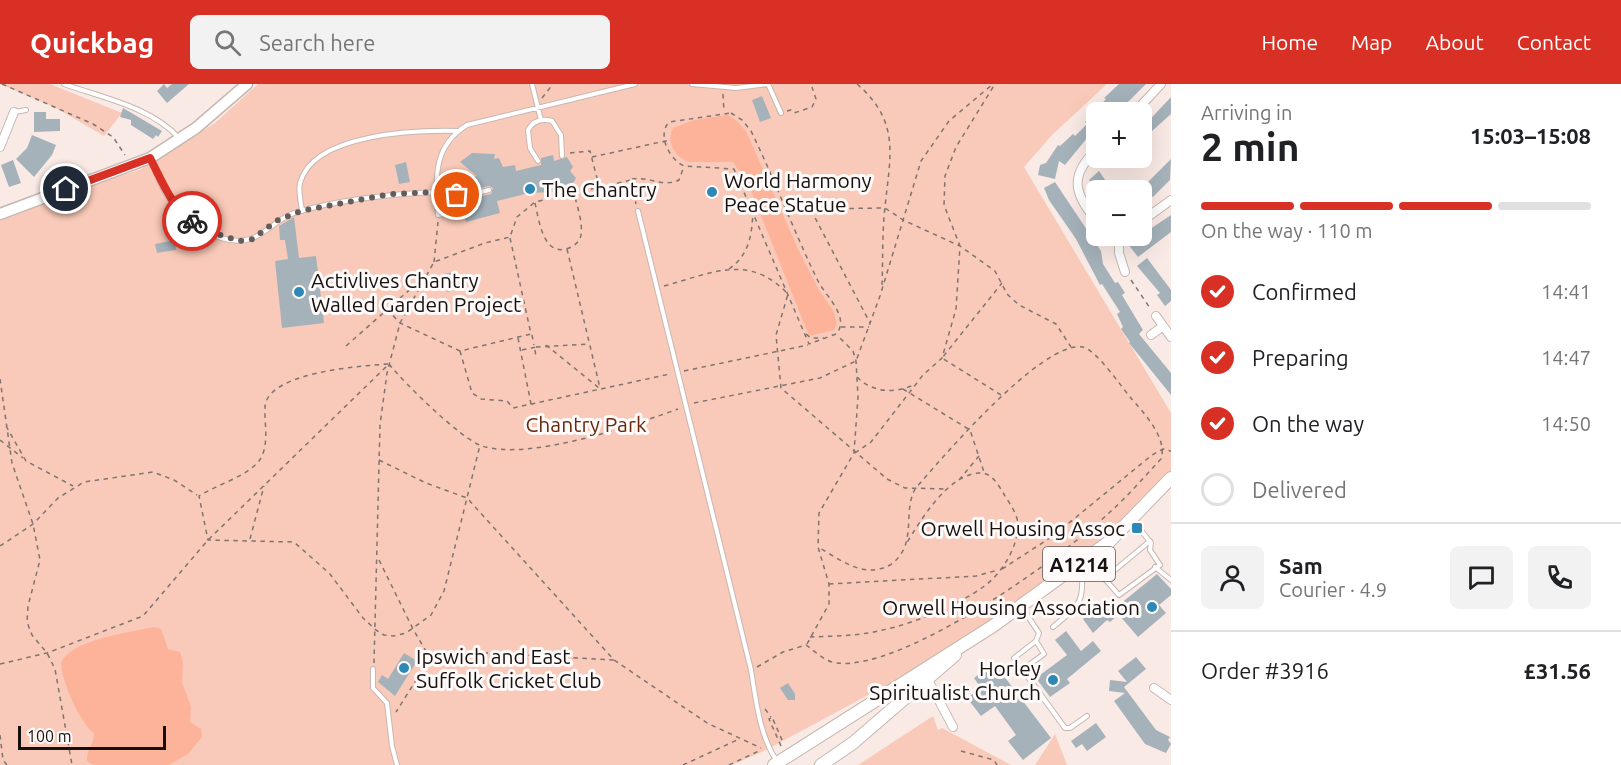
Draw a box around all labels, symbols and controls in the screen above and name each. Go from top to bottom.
search box [190,15,610,69]
icon: search [211,26,244,59]
text: Quickbag [30,27,154,58]
text: Search here [259,30,375,55]
text: Home [1261,30,1318,54]
text: Map [1351,30,1392,54]
text: About [1425,30,1484,54]
text: Contact [1517,30,1591,54]
text: Arriving in [1201,101,1292,124]
map controls [1086,102,1152,246]
button: + [1086,102,1152,168]
text: 15:03–15:08 [1470,123,1591,148]
text: 2 min [1201,125,1300,168]
pin [40,163,91,214]
place label: World Harmony Peace Statue [724,168,872,216]
pin [431,169,482,220]
icon: home [49,172,82,205]
place label: The Chantry [542,177,657,201]
icon: bag [440,178,473,211]
button: − [1086,180,1152,246]
marker: The Chantry [523,182,537,196]
marker: World Harmony Peace Statue [705,185,719,199]
courier [162,191,222,251]
icon: bike [176,205,209,238]
text: On the way · 110 m [1201,219,1373,242]
place label: Activlives Chantry Walled Garden Project [311,268,521,316]
icon: check [1201,275,1234,308]
text: Confirmed [1252,279,1357,304]
text: 14:41 [1541,280,1591,303]
marker: Activlives Chantry Walled Garden Project [292,285,306,299]
icon: check [1201,341,1234,374]
text: Preparing [1252,345,1349,370]
text: 14:47 [1541,346,1591,369]
icon: check [1201,407,1234,440]
text: On the way [1252,411,1364,436]
park label: Chantry Park [526,412,647,436]
text: 14:50 [1541,412,1591,435]
text: Delivered [1252,477,1347,502]
place label: Orwell Housing Assoc [920,516,1125,540]
marker: Orwell Housing Assoc [1130,521,1144,535]
button: person [1201,546,1264,609]
button: chat [1450,546,1513,609]
button: phone [1528,546,1591,609]
road number: A1214 [1043,547,1115,581]
text: Sam [1279,553,1323,578]
text: Courier · 4.9 [1279,578,1387,601]
place label: Orwell Housing Association [882,595,1140,619]
marker: Orwell Housing Association [1145,600,1159,614]
place label: Ipswich and East Suffolk Cricket Club [416,644,601,692]
place label: Horley Spiritualist Church [869,656,1041,704]
text: Order #3916 [1201,658,1329,683]
text: £31.56 [1524,658,1591,683]
marker: Ipswich and East Suffolk Cricket Club [397,661,411,675]
marker: Horley Spiritualist Church [1046,673,1060,687]
scale bar [18,723,166,750]
text: 100 m [27,727,72,745]

